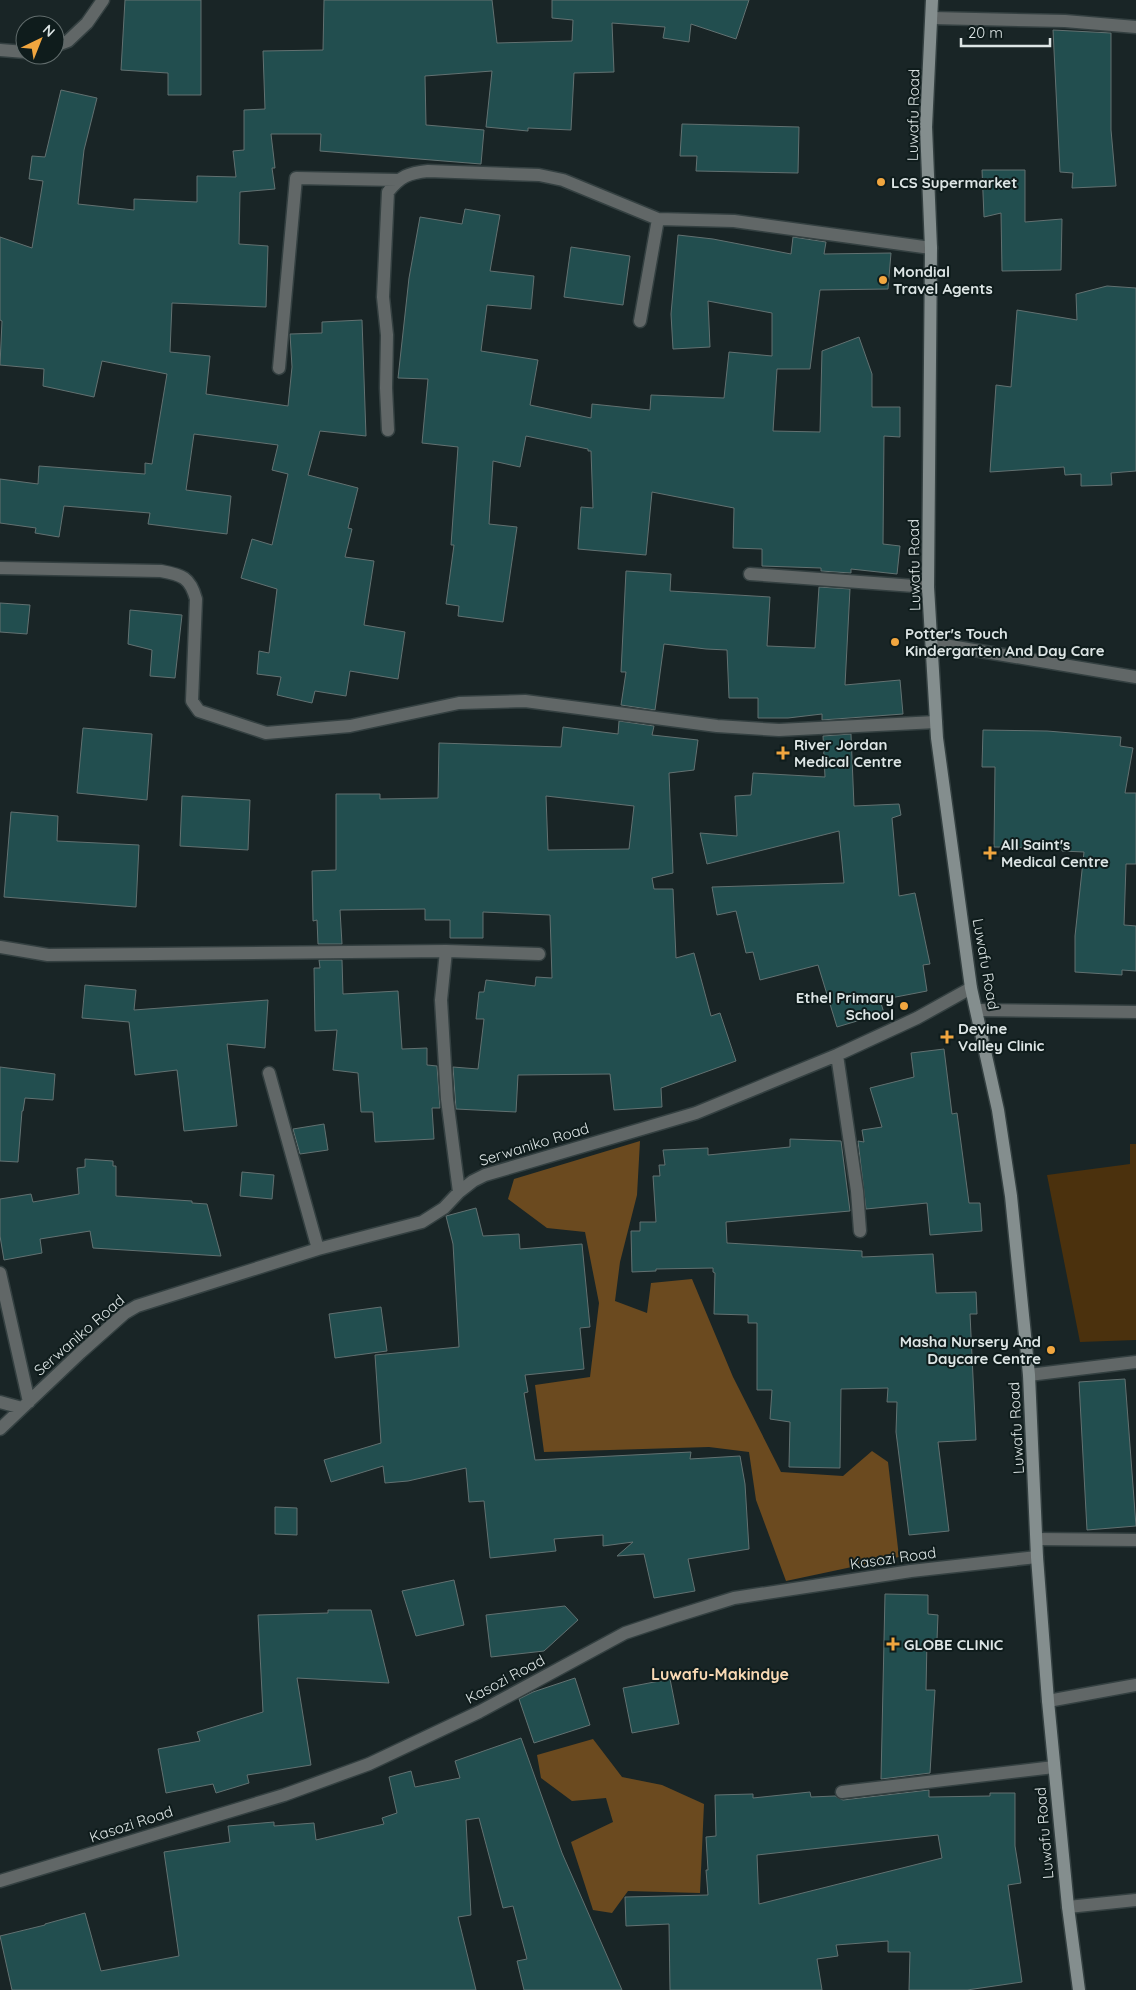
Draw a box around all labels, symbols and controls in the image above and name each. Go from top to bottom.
north arrow [15,15,65,65]
scale bar [961,15,1050,47]
text: N [39,20,59,41]
text: 20 m [968,23,1003,42]
street label: Luwafu Road [903,69,923,161]
place label: LCS Supermarket [891,173,1017,192]
marker: LCS Supermarket [875,176,887,188]
place label: Mondial Travel Agents [893,262,993,298]
marker: Mondial Travel Agents [877,274,889,286]
street label: Luwafu Road [904,519,924,611]
place label: Potter's Touch Kindergarten And Day Care [905,624,1105,660]
marker: Potter's Touch Kindergarten And Day Care [889,636,901,648]
place label: River Jordan Medical Centre [794,735,902,771]
marker: River Jordan Medical Centre [776,746,790,760]
place label: All Saint's Medical Centre [1001,835,1109,871]
marker: All Saint's Medical Centre [983,846,997,860]
street label: Luwafu Road [969,917,1003,1011]
place label: Ethel Primary School [796,988,894,1024]
marker: Ethel Primary School [898,1000,910,1012]
place label: Devine Valley Clinic [958,1019,1045,1055]
marker: Devine Valley Clinic [940,1030,954,1044]
street label: Serwaniko Road [477,1118,591,1170]
street label: Serwaniko Road [30,1290,128,1380]
place label: Masha Nursery And Daycare Centre [900,1332,1041,1368]
marker: Masha Nursery And Daycare Centre [1045,1344,1057,1356]
street label: Luwafu Road [1004,1381,1028,1475]
street label: Kasozi Road [849,1543,937,1573]
place label: GLOBE CLINIC [904,1635,1004,1654]
marker: GLOBE CLINIC [886,1637,900,1651]
street label: Kasozi Road [462,1650,548,1708]
district label: Luwafu-Makindye [651,1664,789,1684]
street label: Luwafu Road [1031,1786,1057,1880]
street label: Kasozi Road [87,1802,175,1846]

